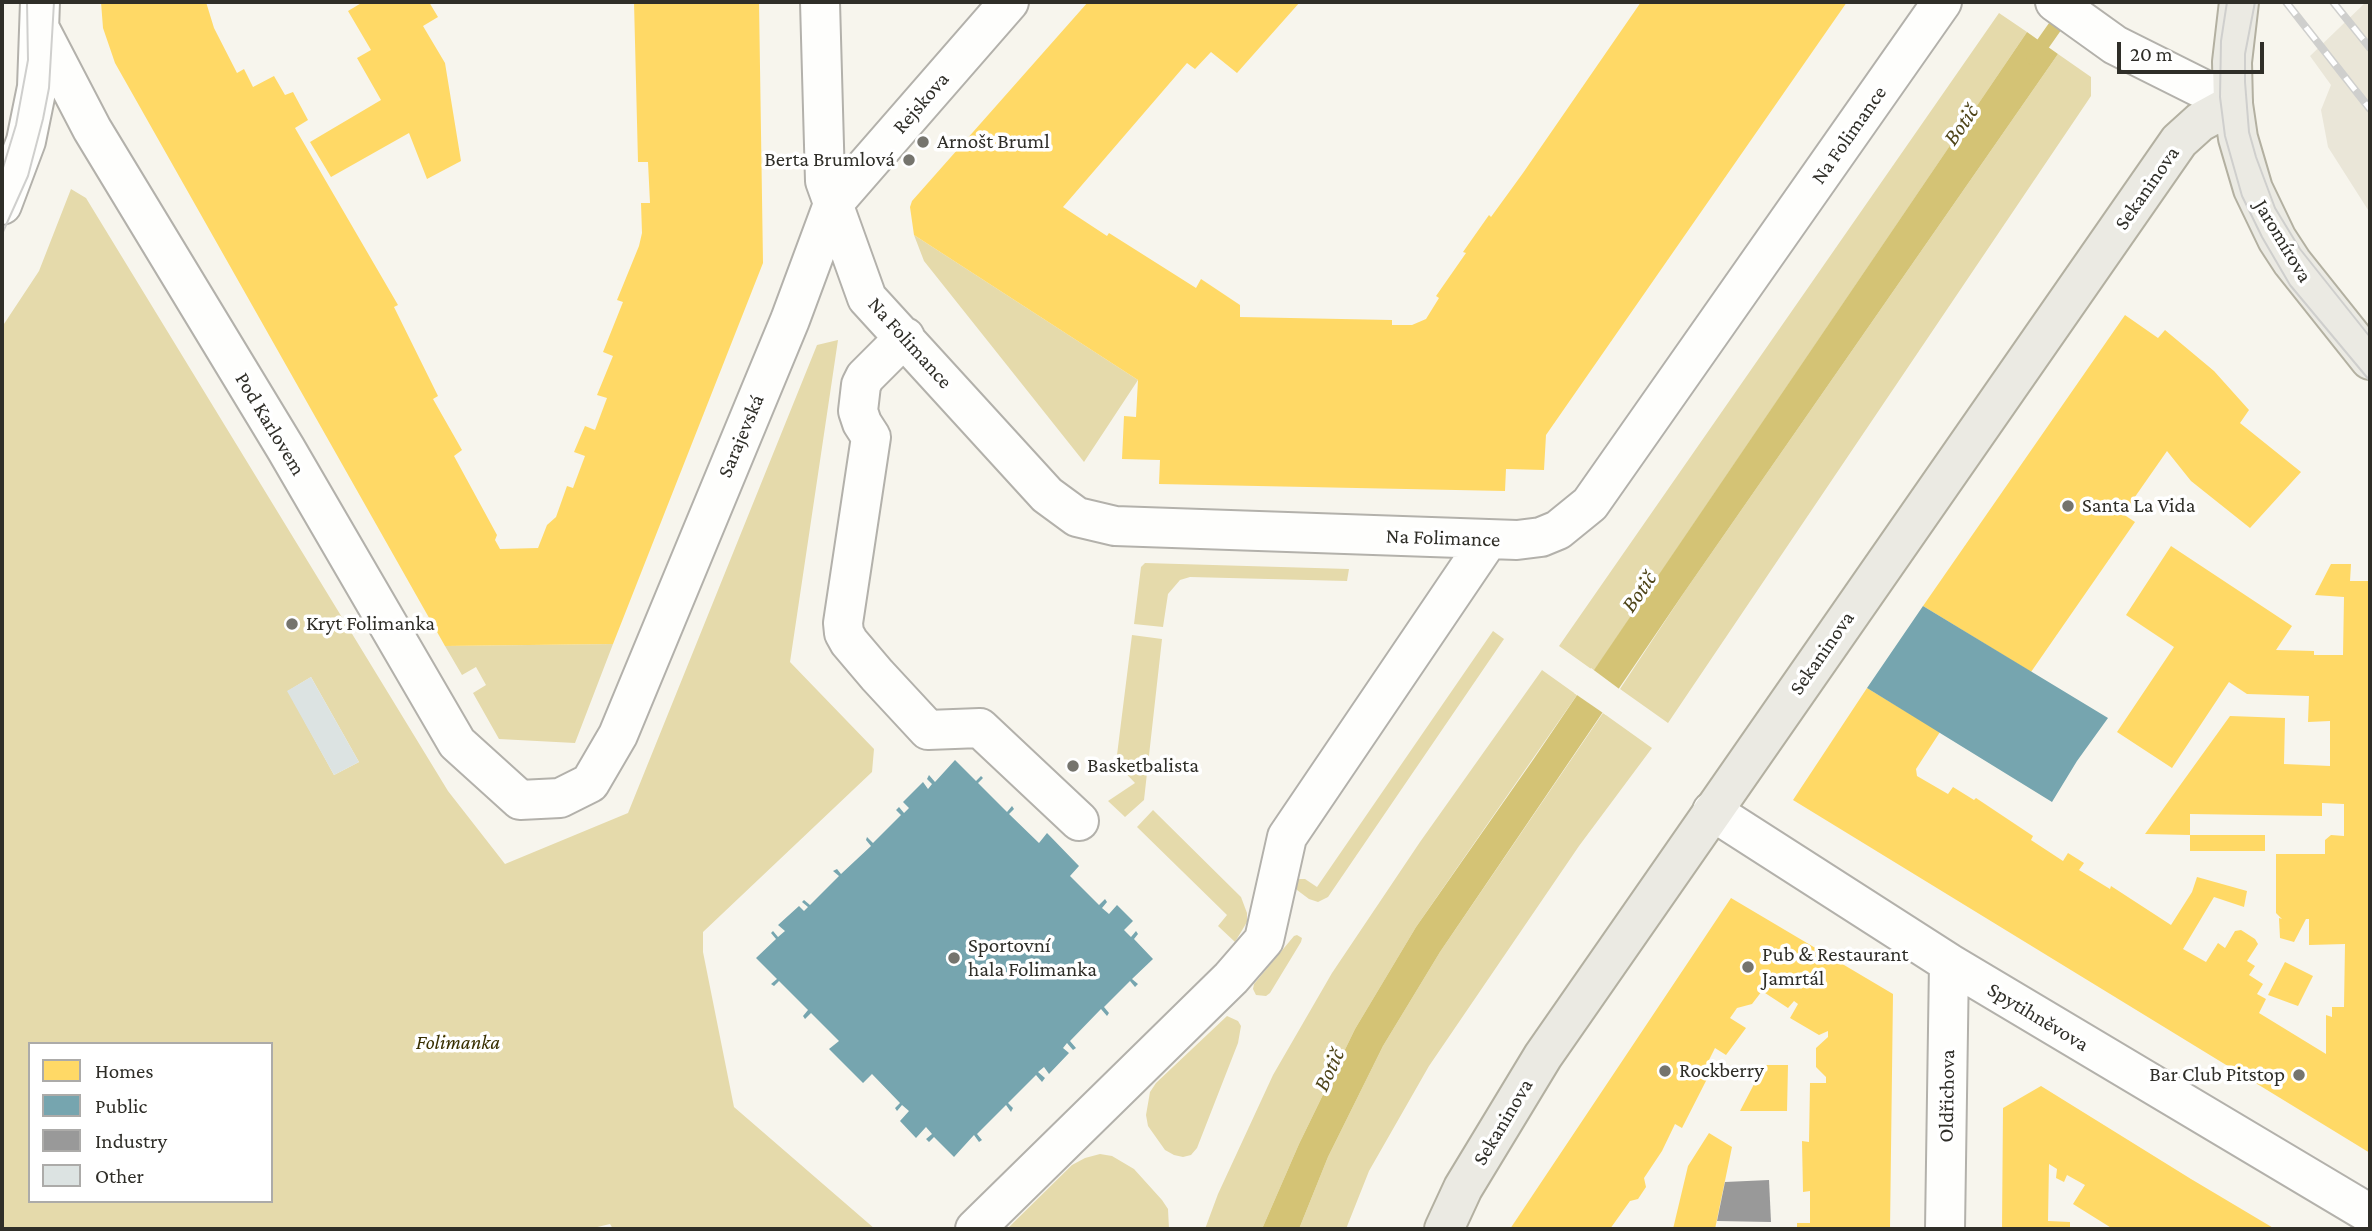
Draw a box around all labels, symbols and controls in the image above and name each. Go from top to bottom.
scale bar [2120,28,2267,72]
text: 20 m [2130,42,2173,66]
street label: Rejskova [887,67,955,139]
street label: Na Folimance [1806,81,1892,189]
water label: Botič [1937,99,1985,151]
place label: Arnošt Bruml [937,129,1050,155]
marker: Arnošt Bruml [915,134,931,150]
street label: Sekaninova [2109,141,2185,235]
place label: Berta Brumlová [764,147,895,173]
marker: Berta Brumlová [901,152,917,168]
street label: Jaromírova [2248,195,2318,287]
street label: Na Folimance [862,292,958,394]
street label: Pod Karlovem [229,368,311,480]
street label: Sarajevská [712,391,770,481]
place label: Santa La Vida [2082,493,2195,519]
marker: Santa La Vida [2060,498,2076,514]
street label: Na Folimance [1385,523,1501,553]
water label: Botič [1615,566,1663,618]
street label: Sekaninova [1784,606,1860,700]
place label: Kryt Folimanka [306,611,435,637]
marker: Kryt Folimanka [284,616,300,632]
place label: Basketbalista [1087,753,1199,779]
marker: Basketbalista [1065,758,1081,774]
place label: Sportovní hala Folimanka [968,933,1097,983]
place label: Pub & Restaurant Jamrtál [1762,942,1909,992]
marker: Sportovní hala Folimanka [946,950,962,966]
marker: Pub & Restaurant Jamrtál [1740,959,1756,975]
street label: Spytihněvova [1983,977,2093,1057]
park label: Folimanka [416,1030,500,1056]
legend [28,1042,273,1203]
water label: Botič [1307,1044,1351,1096]
street label: Oldřichova [1934,1049,1960,1143]
place label: Rockberry [1679,1058,1764,1084]
text: Homes [95,1059,154,1083]
place label: Bar Club Pitstop [2149,1062,2285,1088]
marker: Rockberry [1657,1063,1673,1079]
marker: Bar Club Pitstop [2291,1067,2307,1083]
street label: Sekaninova [1467,1074,1539,1170]
text: Public [95,1094,147,1118]
text: Industry [95,1129,167,1153]
text: Other [95,1164,144,1188]

